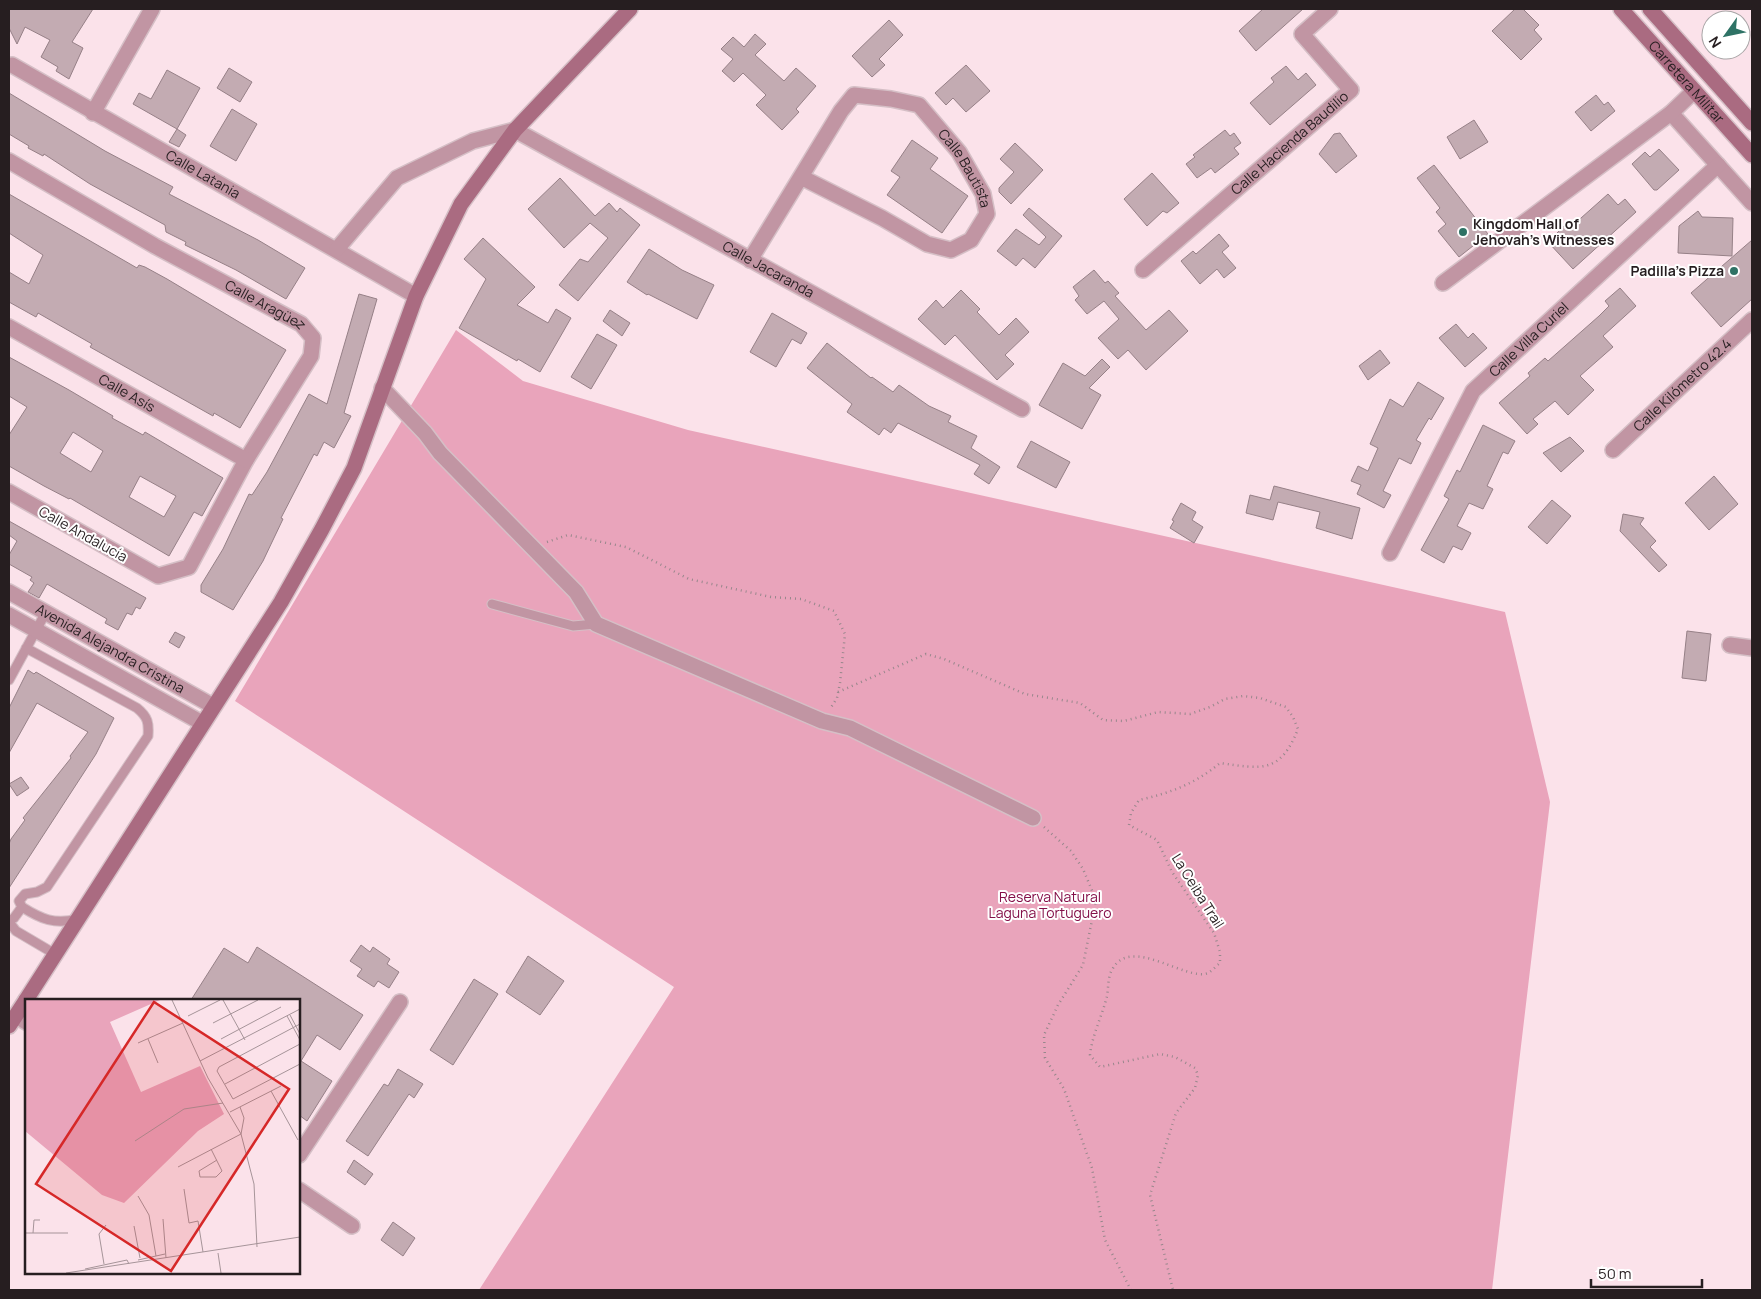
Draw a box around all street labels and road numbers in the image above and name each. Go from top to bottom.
street label: Carretera Militar [1645,36,1729,127]
street label: Calle Hacienda Baudilio [1226,86,1352,199]
street label: Calle Bautista [934,124,995,209]
street label: Calle Latania [162,145,244,203]
street label: Calle Jacaranda [719,236,818,302]
street label: Calle Aragüez [222,275,311,333]
street label: Calle Villa Curiel [1485,298,1572,381]
street label: Calle Kilómetro 42.4 [1629,334,1735,435]
street label: Calle Asís [95,369,159,416]
street label: Calle Andalucía [35,501,131,566]
street label: Avenida Alejandra Cristina [33,599,188,697]
street label: La Ceiba Trail [1168,850,1229,932]

